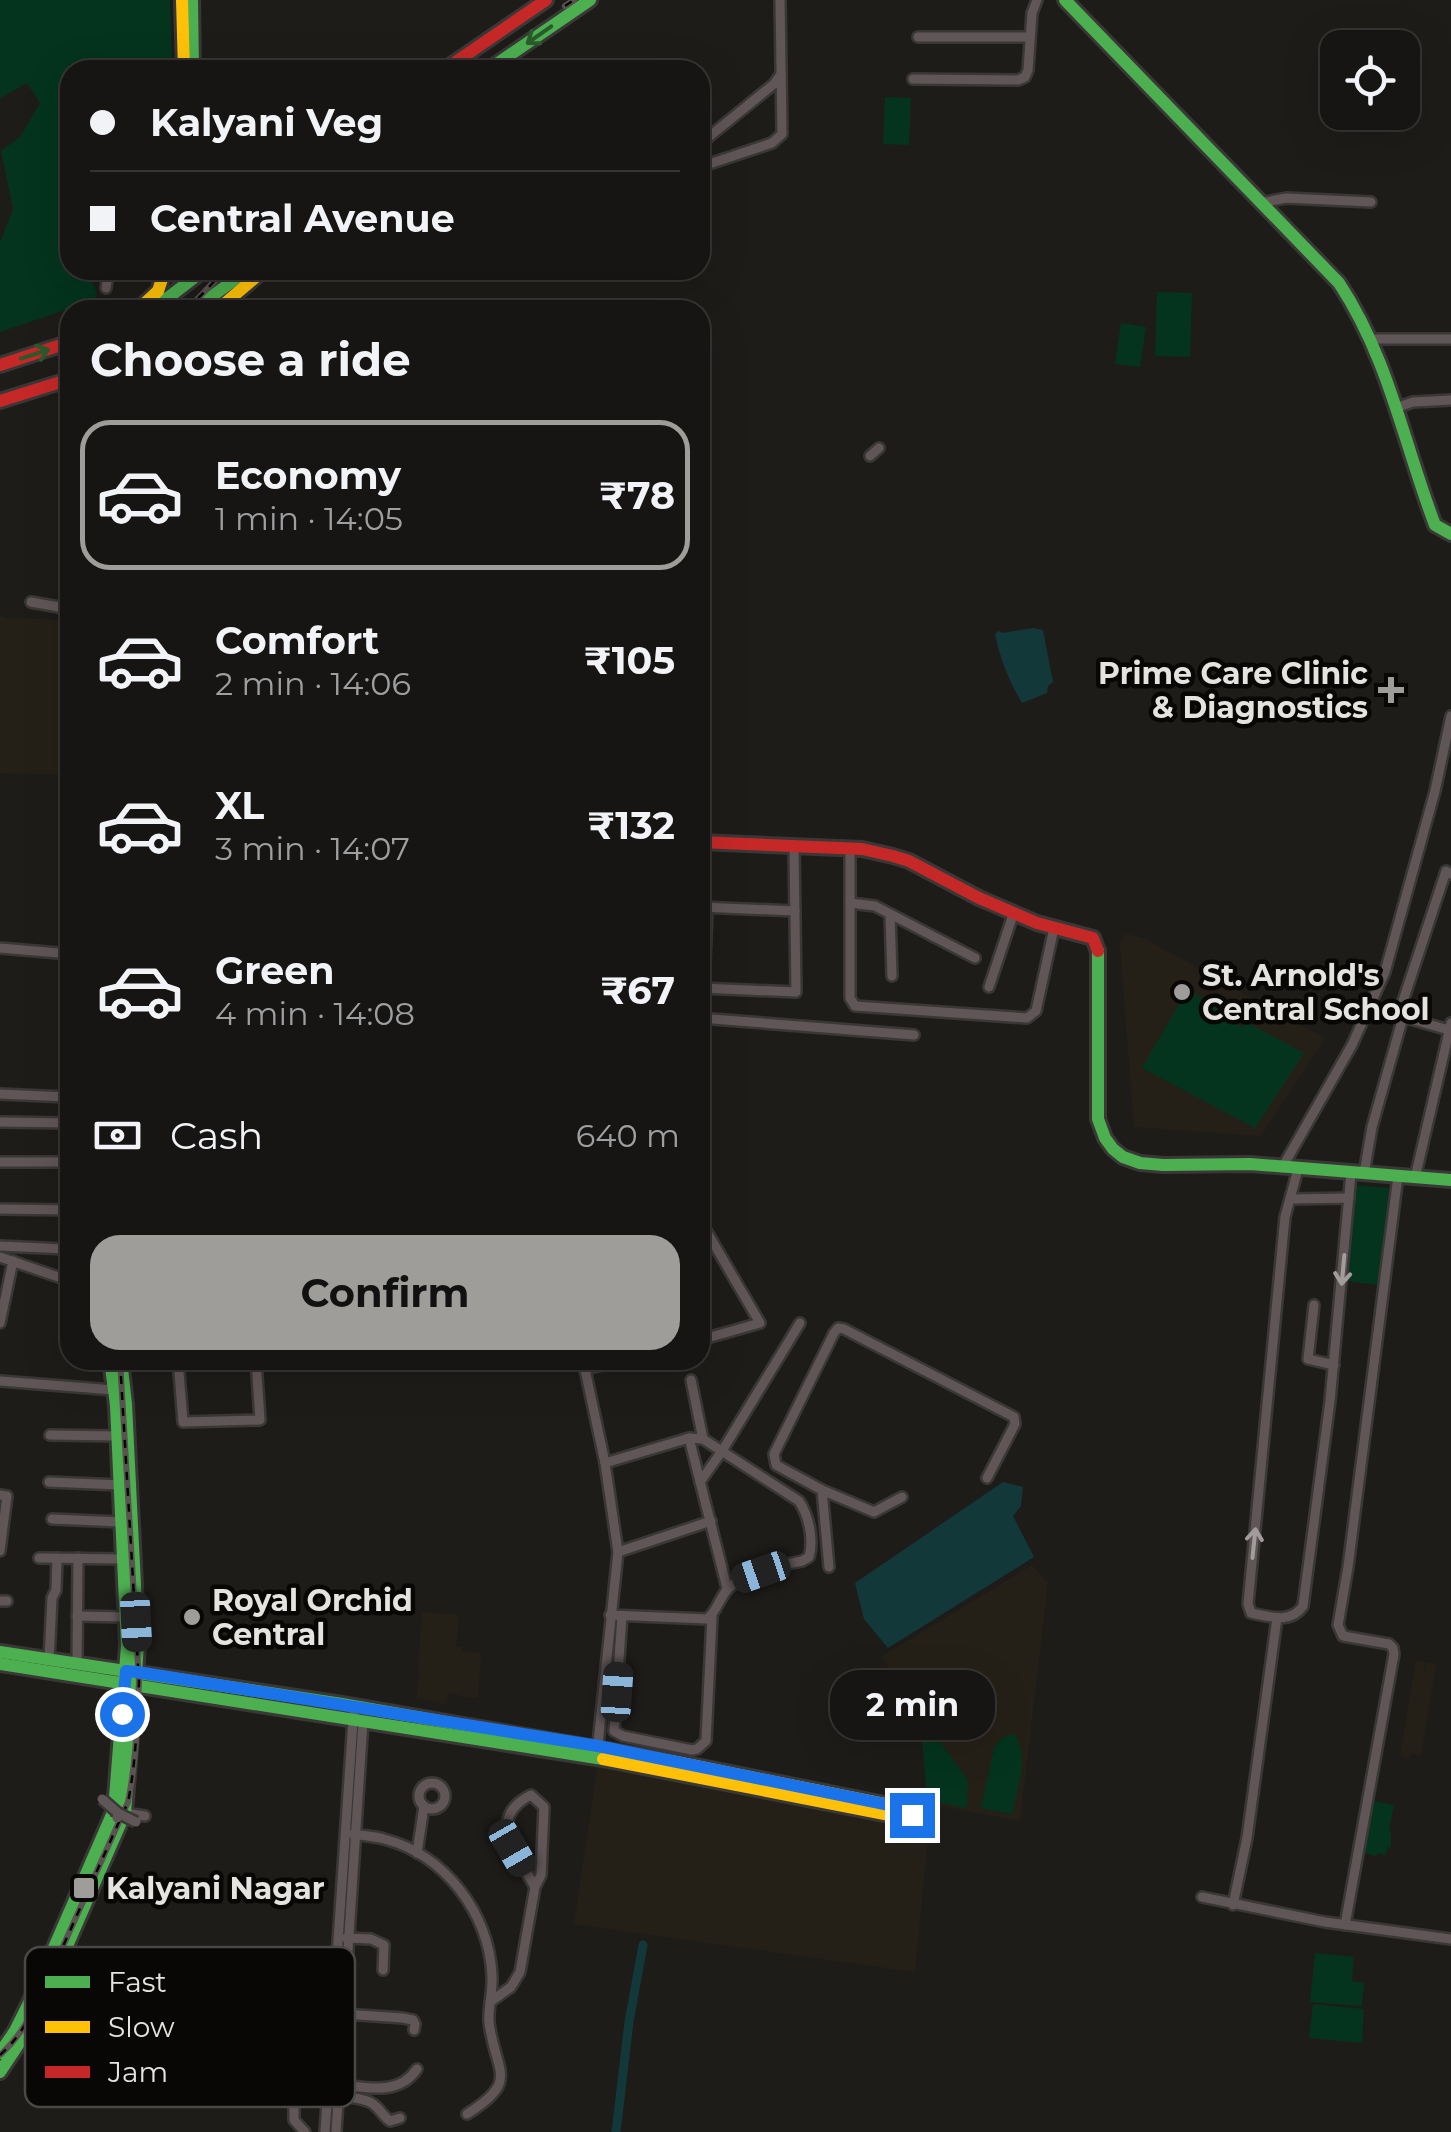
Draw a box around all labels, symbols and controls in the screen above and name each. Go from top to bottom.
one-way arrow [526,24,553,45]
map controls [1320,30,1420,130]
button: locate [1320,30,1420,130]
text: Kalyani Veg [150,99,383,146]
text: Central Avenue [150,195,455,242]
text: Choose a ride [90,332,411,387]
one-way arrow [19,343,50,361]
icon: car [95,450,185,540]
text: Economy [215,452,401,499]
text: ₹78 [599,472,675,519]
text: 1 min · 14:05 [215,499,403,538]
icon: car [95,615,185,705]
text: Comfort [215,617,379,664]
text: ₹105 [584,637,675,684]
place label: Prime Care Clinic & Diagnostics [1098,655,1368,726]
text: 2 min · 14:06 [215,664,411,703]
marker: Prime Care Clinic & Diagnostics [1378,677,1404,703]
icon: car [95,780,185,870]
text: XL [215,782,264,829]
text: ₹132 [588,802,675,849]
text: 3 min · 14:07 [215,829,410,868]
icon: car [95,945,185,1035]
text: Green [215,947,335,994]
place label: St. Arnold's Central School [1202,957,1430,1028]
text: ₹67 [601,967,675,1014]
marker: St. Arnold's Central School [1171,981,1193,1003]
text: 4 min · 14:08 [215,994,415,1033]
icon: cash [90,1108,145,1163]
text: Cash [170,1112,263,1159]
text: 640 m [576,1116,680,1155]
button: Confirm [90,1235,680,1350]
one-way arrow [1333,1253,1352,1285]
one-way arrow [1245,1527,1264,1559]
car [728,1548,794,1596]
place label: Royal Orchid Central [212,1582,413,1653]
car [119,1591,153,1653]
marker: Royal Orchid Central [181,1606,203,1628]
car [600,1661,634,1723]
callout: 2 min [830,1670,994,1740]
text: 2 min [866,1685,959,1724]
route start [100,1692,145,1737]
route end [890,1793,935,1838]
car [484,1815,540,1881]
place label: Kalyani Nagar [106,1870,325,1907]
marker: Kalyani Nagar [71,1875,97,1901]
legend [25,1947,355,2107]
text: Fast [108,1965,167,1999]
text: Slow [108,2010,175,2044]
text: Jam [107,2055,168,2089]

